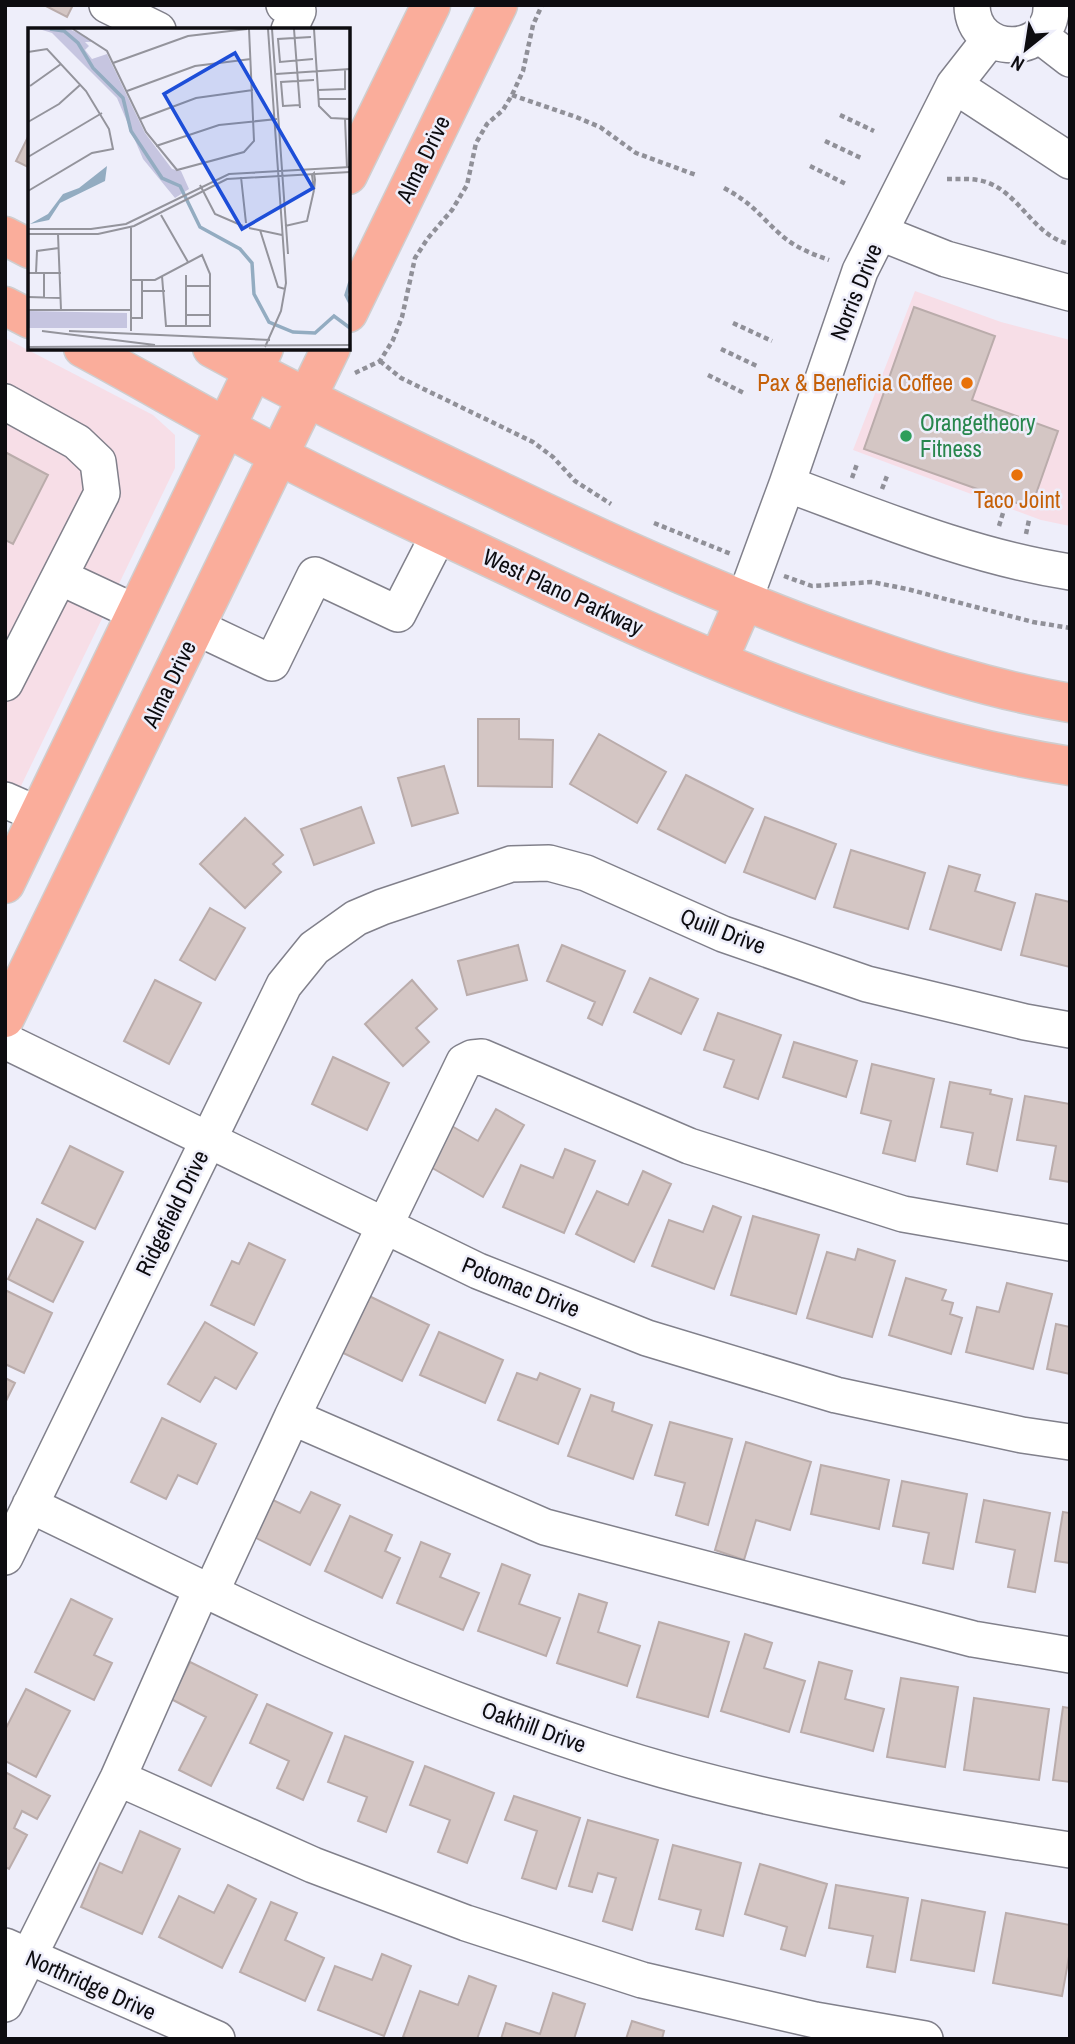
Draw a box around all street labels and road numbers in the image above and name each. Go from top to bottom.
street label: Alma Drive [388,110,457,208]
street label: Norris Drive [822,239,889,345]
street label: West Plano Parkway [478,541,649,643]
street label: Alma Drive [134,635,203,733]
street label: Quill Drive [676,900,770,961]
street label: Ridgefield Drive [128,1145,215,1281]
street label: Potomac Drive [458,1249,585,1324]
street label: Oakhill Drive [478,1693,591,1760]
street label: Northridge Drive [21,1942,161,2027]

